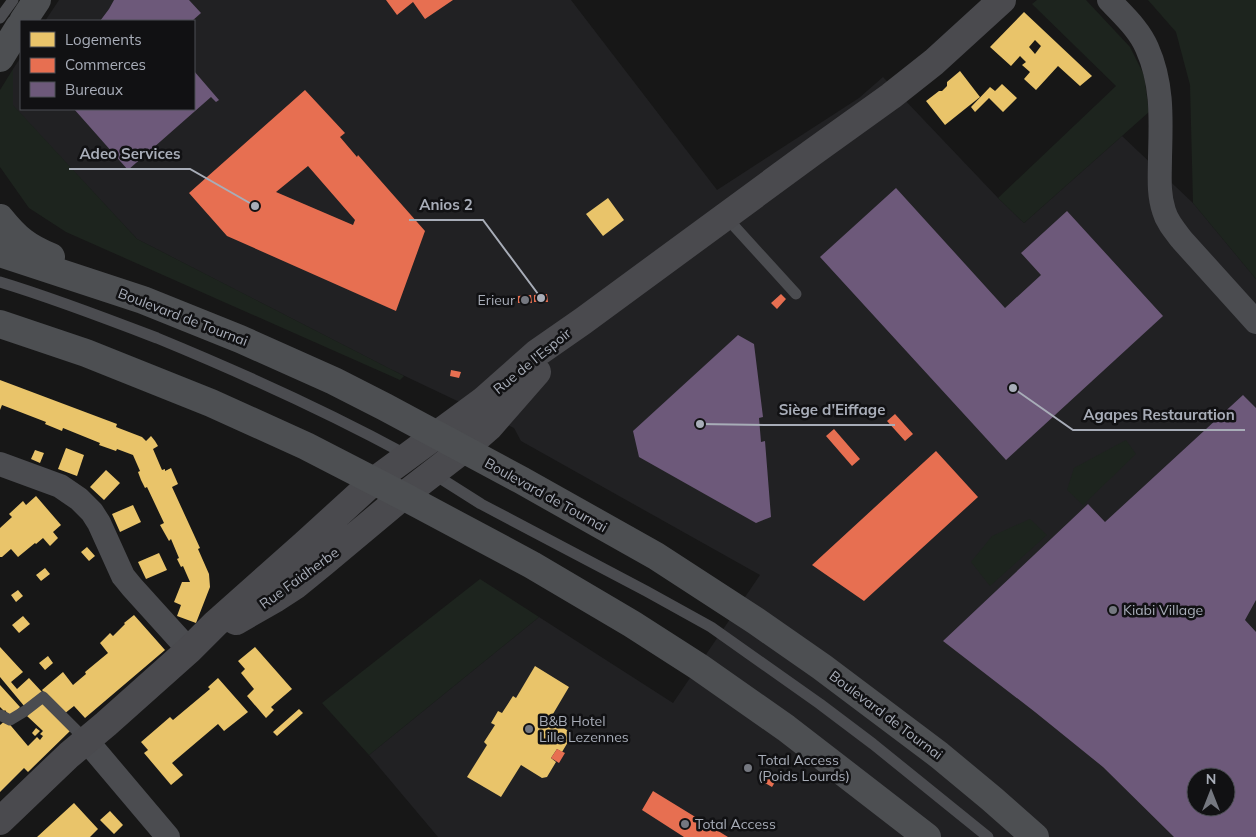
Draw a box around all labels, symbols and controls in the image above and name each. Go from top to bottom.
legend [20,20,195,110]
text: Logements [65,30,142,49]
text: Commerces [65,55,146,74]
text: Bureaux [65,80,123,99]
callout: Adeo Services [69,139,190,169]
text: Adeo Services [79,144,181,163]
callout: Anios 2 [409,190,483,220]
text: Anios 2 [419,195,473,214]
street label: Boulevard de Tournai [116,284,250,350]
place label: Erieur [478,291,516,309]
marker: Erieur [519,294,531,306]
street label: Rue de l'Espoir [489,324,575,398]
callout: Siège d'Eiffage [769,395,895,425]
text: Siège d'Eiffage [779,400,885,419]
callout: Agapes Restauration [1073,400,1245,430]
text: Agapes Restauration [1083,405,1235,424]
street label: Boulevard de Tournai [482,454,610,536]
street label: Rue Faidherbe [256,543,342,613]
place label: Kiabi Village [1123,601,1203,619]
marker: Kiabi Village [1107,604,1119,616]
street label: Boulevard de Tournai [826,666,946,764]
place label: B&B Hotel Lille Lezennes [539,712,629,746]
marker: B&B Hotel Lille Lezennes [523,723,535,735]
place label: Total Access (Poids Lourds) [758,751,850,785]
marker: Total Access (Poids Lourds) [742,762,754,774]
north arrow [1186,767,1236,817]
text: N [1206,770,1216,788]
place label: Total Access [695,815,776,833]
marker: Total Access [679,818,691,830]

